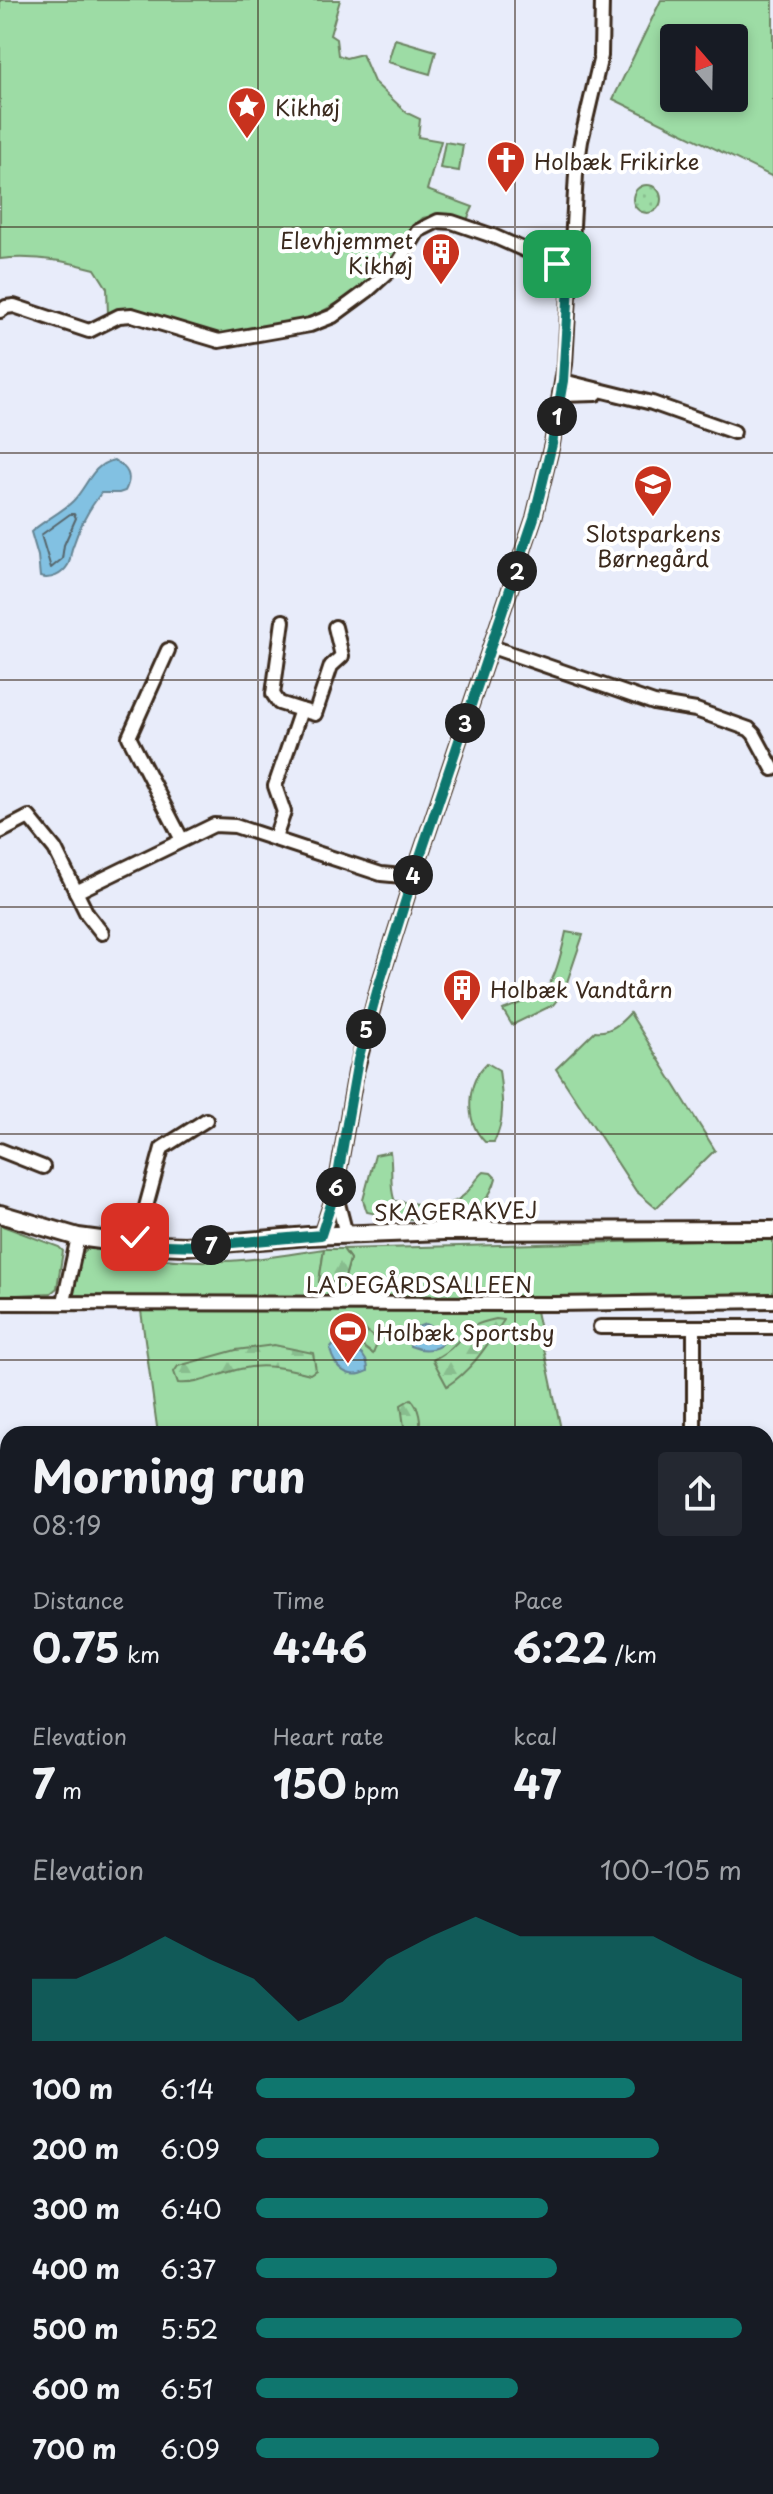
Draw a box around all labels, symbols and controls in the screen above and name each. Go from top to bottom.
north arrow [660,24,748,112]
map controls [660,24,748,112]
place icon: Kikhøj [226,85,268,140]
place label: Kikhøj [275,90,340,123]
church icon: Holbæk Frikirke [485,139,527,194]
place label: Holbæk Frikirke [534,144,699,177]
place label: Elevhjemmet Kikhøj [280,223,413,281]
pin [523,230,591,298]
building icon: Elevhjemmet Kikhøj [420,231,462,286]
icon: arrive [535,242,579,286]
pin: 1 [537,396,577,436]
text: 1 [552,399,562,432]
school or university icon: Slotsparkens Børnegård [632,463,674,518]
place label: Slotsparkens Børnegård [585,516,721,574]
pin: 2 [497,551,537,591]
text: 2 [509,554,525,587]
pin: 3 [445,703,485,743]
text: 3 [458,706,472,739]
pin: 4 [393,855,433,895]
text: 4 [406,858,420,891]
building icon: Holbæk Vandtårn [441,967,483,1022]
place label: Holbæk Vandtårn [490,972,673,1005]
pin: 5 [346,1009,386,1049]
text: 5 [359,1012,373,1045]
pin: 6 [316,1167,356,1207]
text: 6 [328,1170,344,1203]
street label: SKAGERAKVEJ [374,1192,538,1228]
pin [101,1203,169,1271]
icon: check [113,1215,157,1259]
pin: 7 [191,1225,231,1265]
text: 7 [205,1228,217,1261]
street label: LADEGÅRDSALLEEN [306,1267,532,1300]
sports icon: Holbæk Sportsby [327,1310,369,1365]
place label: Holbæk Sportsby [376,1315,555,1348]
text: Morning run [32,1442,306,1508]
button: share [658,1452,742,1536]
text: 08:19 [32,1505,102,1544]
text: Distance [32,1583,124,1616]
text: Time [273,1583,325,1616]
text: Pace [513,1583,563,1616]
text: 0.75 [32,1616,120,1677]
text: 4:46 [273,1616,367,1677]
text: 6:22 [513,1616,608,1677]
text: km [120,1637,160,1670]
text: /km [608,1637,657,1670]
text: Elevation [32,1719,127,1752]
text: Heart rate [273,1719,384,1752]
text: kcal [513,1719,557,1752]
text: 7 [32,1752,55,1813]
text: 150 [273,1752,347,1813]
text: 47 [513,1752,561,1813]
text: m [55,1773,82,1806]
text: bpm [347,1773,400,1806]
text: Elevation [32,1850,144,1889]
text: 100–105 m [600,1850,742,1889]
text: 100 m [32,2069,113,2108]
text: 6:14 [160,2069,215,2108]
text: 200 m [32,2129,119,2168]
text: 6:09 [160,2129,220,2168]
text: 300 m [32,2189,120,2228]
text: 6:40 [160,2189,222,2228]
text: 400 m [32,2249,120,2288]
text: 6:37 [160,2249,216,2288]
text: 500 m [32,2309,118,2348]
text: 5:52 [160,2309,218,2348]
text: 600 m [32,2369,120,2408]
text: 6:51 [160,2369,213,2408]
text: 700 m [32,2429,117,2468]
text: 6:09 [160,2429,220,2468]

